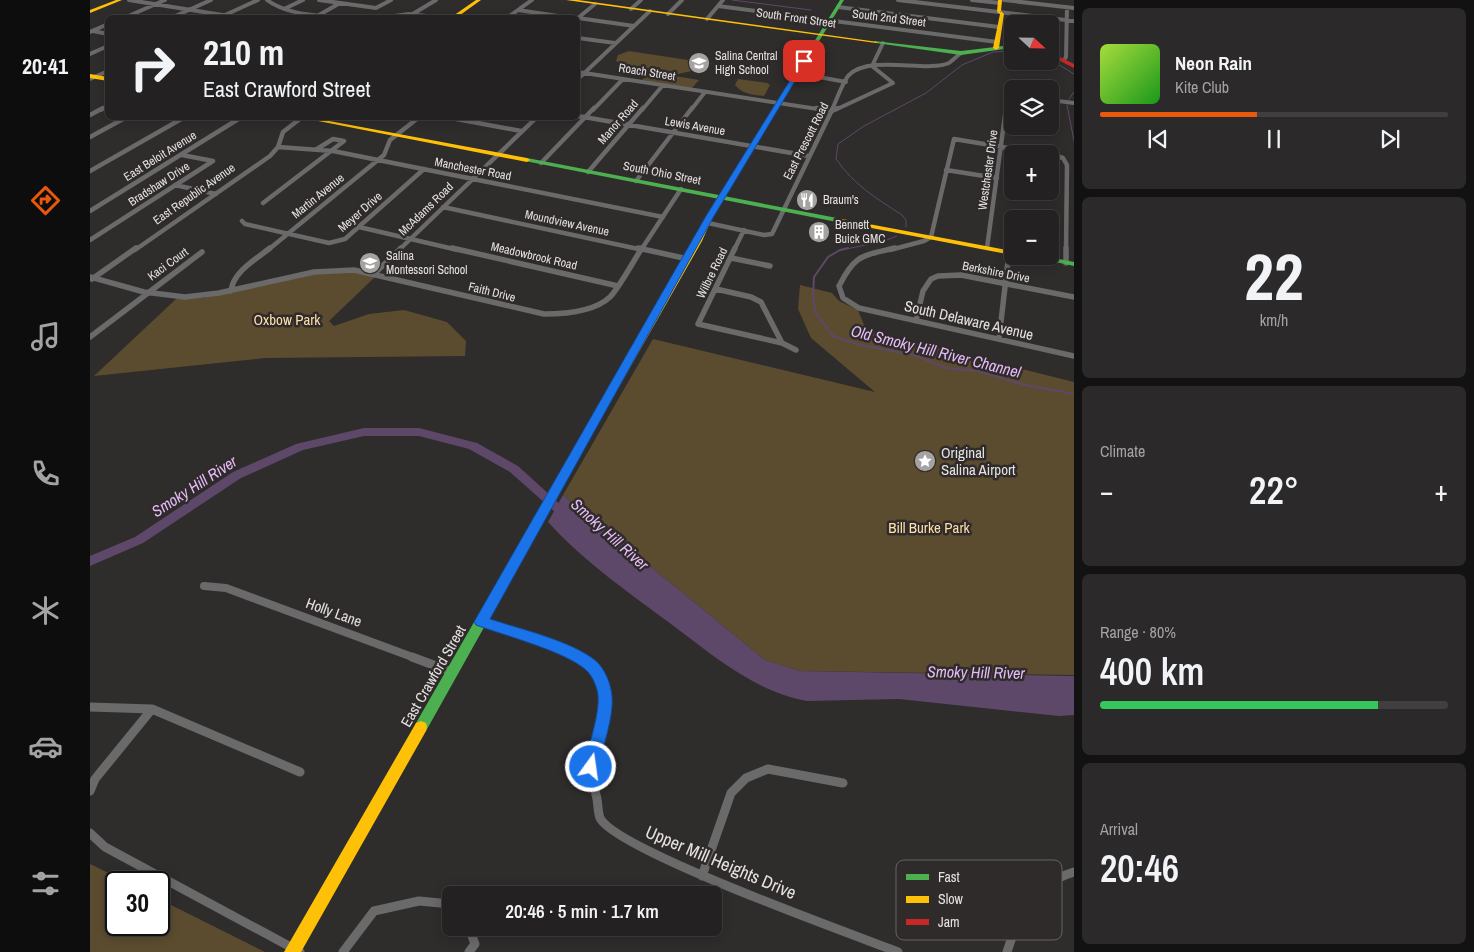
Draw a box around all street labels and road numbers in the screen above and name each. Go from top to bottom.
street label: South Front Street [755,4,837,32]
street label: South 2nd Street [851,6,927,30]
street label: Roach Street [617,60,677,84]
street label: Manor Road [594,96,642,148]
street label: East Prescott Road [780,100,832,182]
street label: Lewis Avenue [664,113,726,139]
street label: East Beloit Avenue [121,127,199,185]
street label: Westchester Drive [974,129,1002,211]
street label: Manchester Road [433,154,513,184]
street label: Bradshaw Drive [125,158,193,210]
street label: South Ohio Street [622,158,702,188]
street label: East Republic Avenue [150,160,238,228]
street label: Martin Avenue [288,170,348,222]
street label: McAdams Road [395,179,457,239]
street label: Meyer Drive [335,188,385,236]
street label: Moundview Avenue [523,206,611,240]
street label: Meadowbrook Road [489,238,579,274]
street label: Kaci Court [144,244,192,284]
street label: Wilbre Road [693,245,731,301]
street label: Berkshire Drive [961,258,1031,286]
street label: Faith Drive [467,278,517,306]
street label: South Delaware Avenue [902,295,1036,345]
street label: Holly Lane [303,592,365,632]
street label: East Crawford Street [395,621,471,731]
street label: Upper Mill Heights Drive [642,819,800,905]

